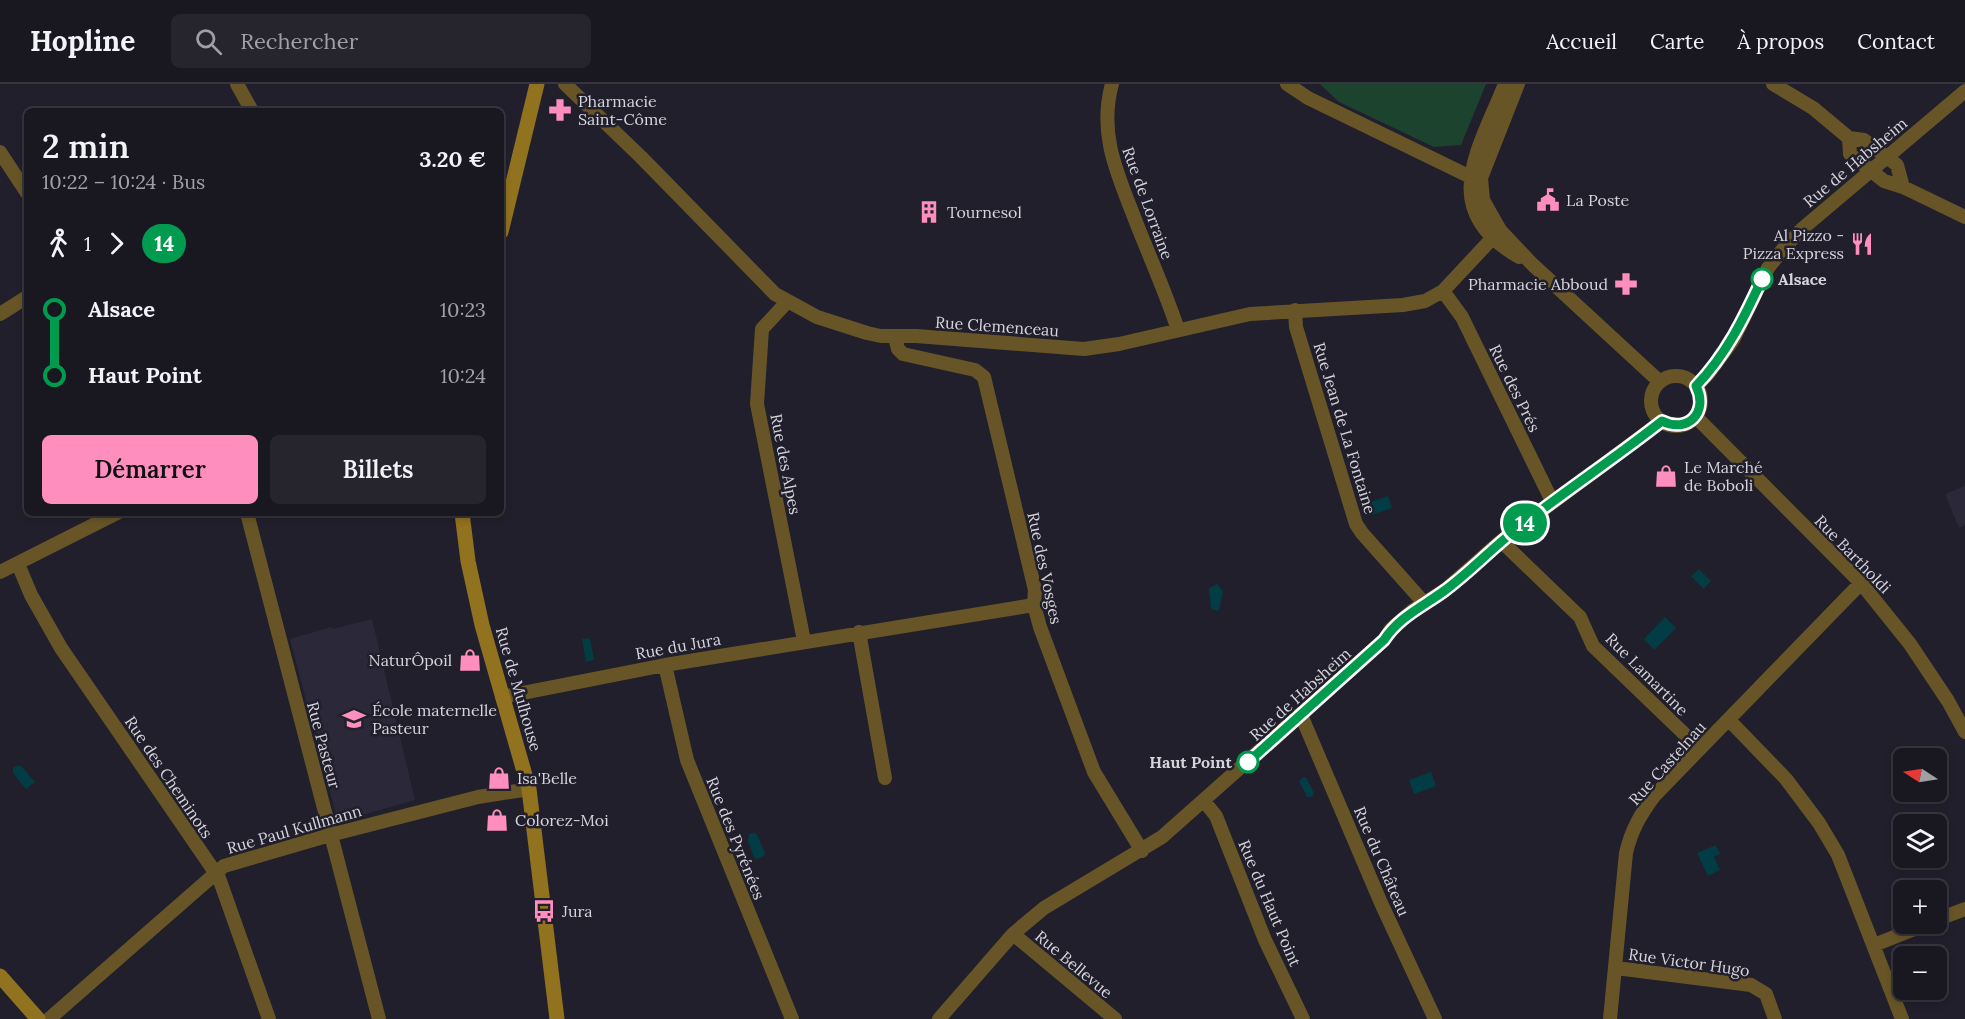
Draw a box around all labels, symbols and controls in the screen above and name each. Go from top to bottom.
search box [171,14,591,68]
text: Hopline [30,23,135,59]
icon: search [192,25,225,58]
text: Rechercher [240,27,358,55]
text: Accueil [1546,28,1617,55]
text: Carte [1650,28,1704,55]
text: À propos [1737,28,1824,55]
text: Contact [1857,28,1935,55]
place label: Pharmacie Saint-Côme [578,91,667,129]
pharmacy icon: Pharmacie Saint-Côme [547,97,573,123]
street label: Rue de Habsheim [1799,113,1911,211]
text: 2 min [42,125,129,167]
street label: Rue de Lorraine [1118,144,1178,262]
text: 3.20 € [419,145,486,173]
text: 10:22 – 10:24 · Bus [42,169,205,194]
public building icon: La Poste [1535,187,1561,213]
place label: La Poste [1566,190,1630,210]
building icon: Tournesol [916,199,942,225]
place label: Tournesol [947,202,1022,222]
place label: Al Pizzo - Pizza Express [1743,225,1844,263]
icon: walk [42,227,75,260]
icon: forward [100,227,133,260]
text: 14 [154,230,174,257]
text: 1 [84,231,91,256]
restaurant icon: Al Pizzo - Pizza Express [1849,231,1875,257]
marker: Alsace [1751,268,1773,290]
place label: Alsace [1778,269,1827,289]
pharmacy icon: Pharmacie Abboud [1613,271,1639,297]
place label: Pharmacie Abboud [1468,274,1608,294]
text: Alsace [88,295,155,323]
text: 10:23 [440,297,486,322]
street label: Rue Clemenceau [934,312,1060,340]
street label: Rue Jean de La Fontaine [1309,340,1381,516]
street label: Rue des Prés [1485,341,1545,435]
text: Haut Point [88,361,202,389]
text: 10:24 [440,363,486,388]
street label: Rue des Alpes [766,412,806,516]
button: Démarrer [42,435,258,504]
button: Billets [270,435,486,504]
place label: Le Marché de Boboli [1684,457,1763,495]
shop icon: Le Marché de Boboli [1653,463,1679,489]
line badge: 14 [1498,504,1552,542]
street label: Rue des Vosges [1023,510,1067,626]
text: 14 [1515,510,1535,537]
street label: Rue Bartholdi [1811,511,1895,597]
street label: Rue de Mulhouse [492,625,546,754]
street label: Rue Lamartine [1601,628,1693,720]
street label: Rue du Jura [634,629,722,663]
street label: Rue de Habsheim [1245,643,1355,745]
shop icon: NaturÔpoil [457,647,483,673]
place label: NaturÔpoil [369,650,452,670]
street label: Rue Pasteur [303,699,345,791]
place label: École maternelle Pasteur [372,700,497,738]
school or university icon: École maternelle Pasteur [341,706,367,732]
street label: Rue des Cheminots [121,712,217,842]
street label: Rue Castelnau [1624,717,1710,809]
north arrow [1893,748,1947,802]
map controls [1893,748,1947,1000]
marker: Haut Point [1237,751,1259,773]
place label: Haut Point [1149,752,1232,772]
shop icon: Isa'Belle [486,765,512,791]
place label: Isa'Belle [517,768,577,788]
street label: Rue des Pyrénées [702,774,770,902]
street label: Rue Paul Kullmann [224,800,364,858]
street label: Rue du Château [1350,803,1414,919]
shop icon: Colorez-Moi [484,807,510,833]
place label: Colorez-Moi [515,810,609,830]
button: layers [1893,814,1947,868]
street label: Rue du Haut Point [1234,837,1306,970]
button: + [1893,880,1947,934]
bus stop icon: Jura [531,898,557,924]
place label: Jura [561,901,593,921]
street label: Rue Bellevue [1031,926,1117,1002]
street label: Rue Victor Hugo [1627,944,1751,980]
button: − [1893,946,1947,1000]

